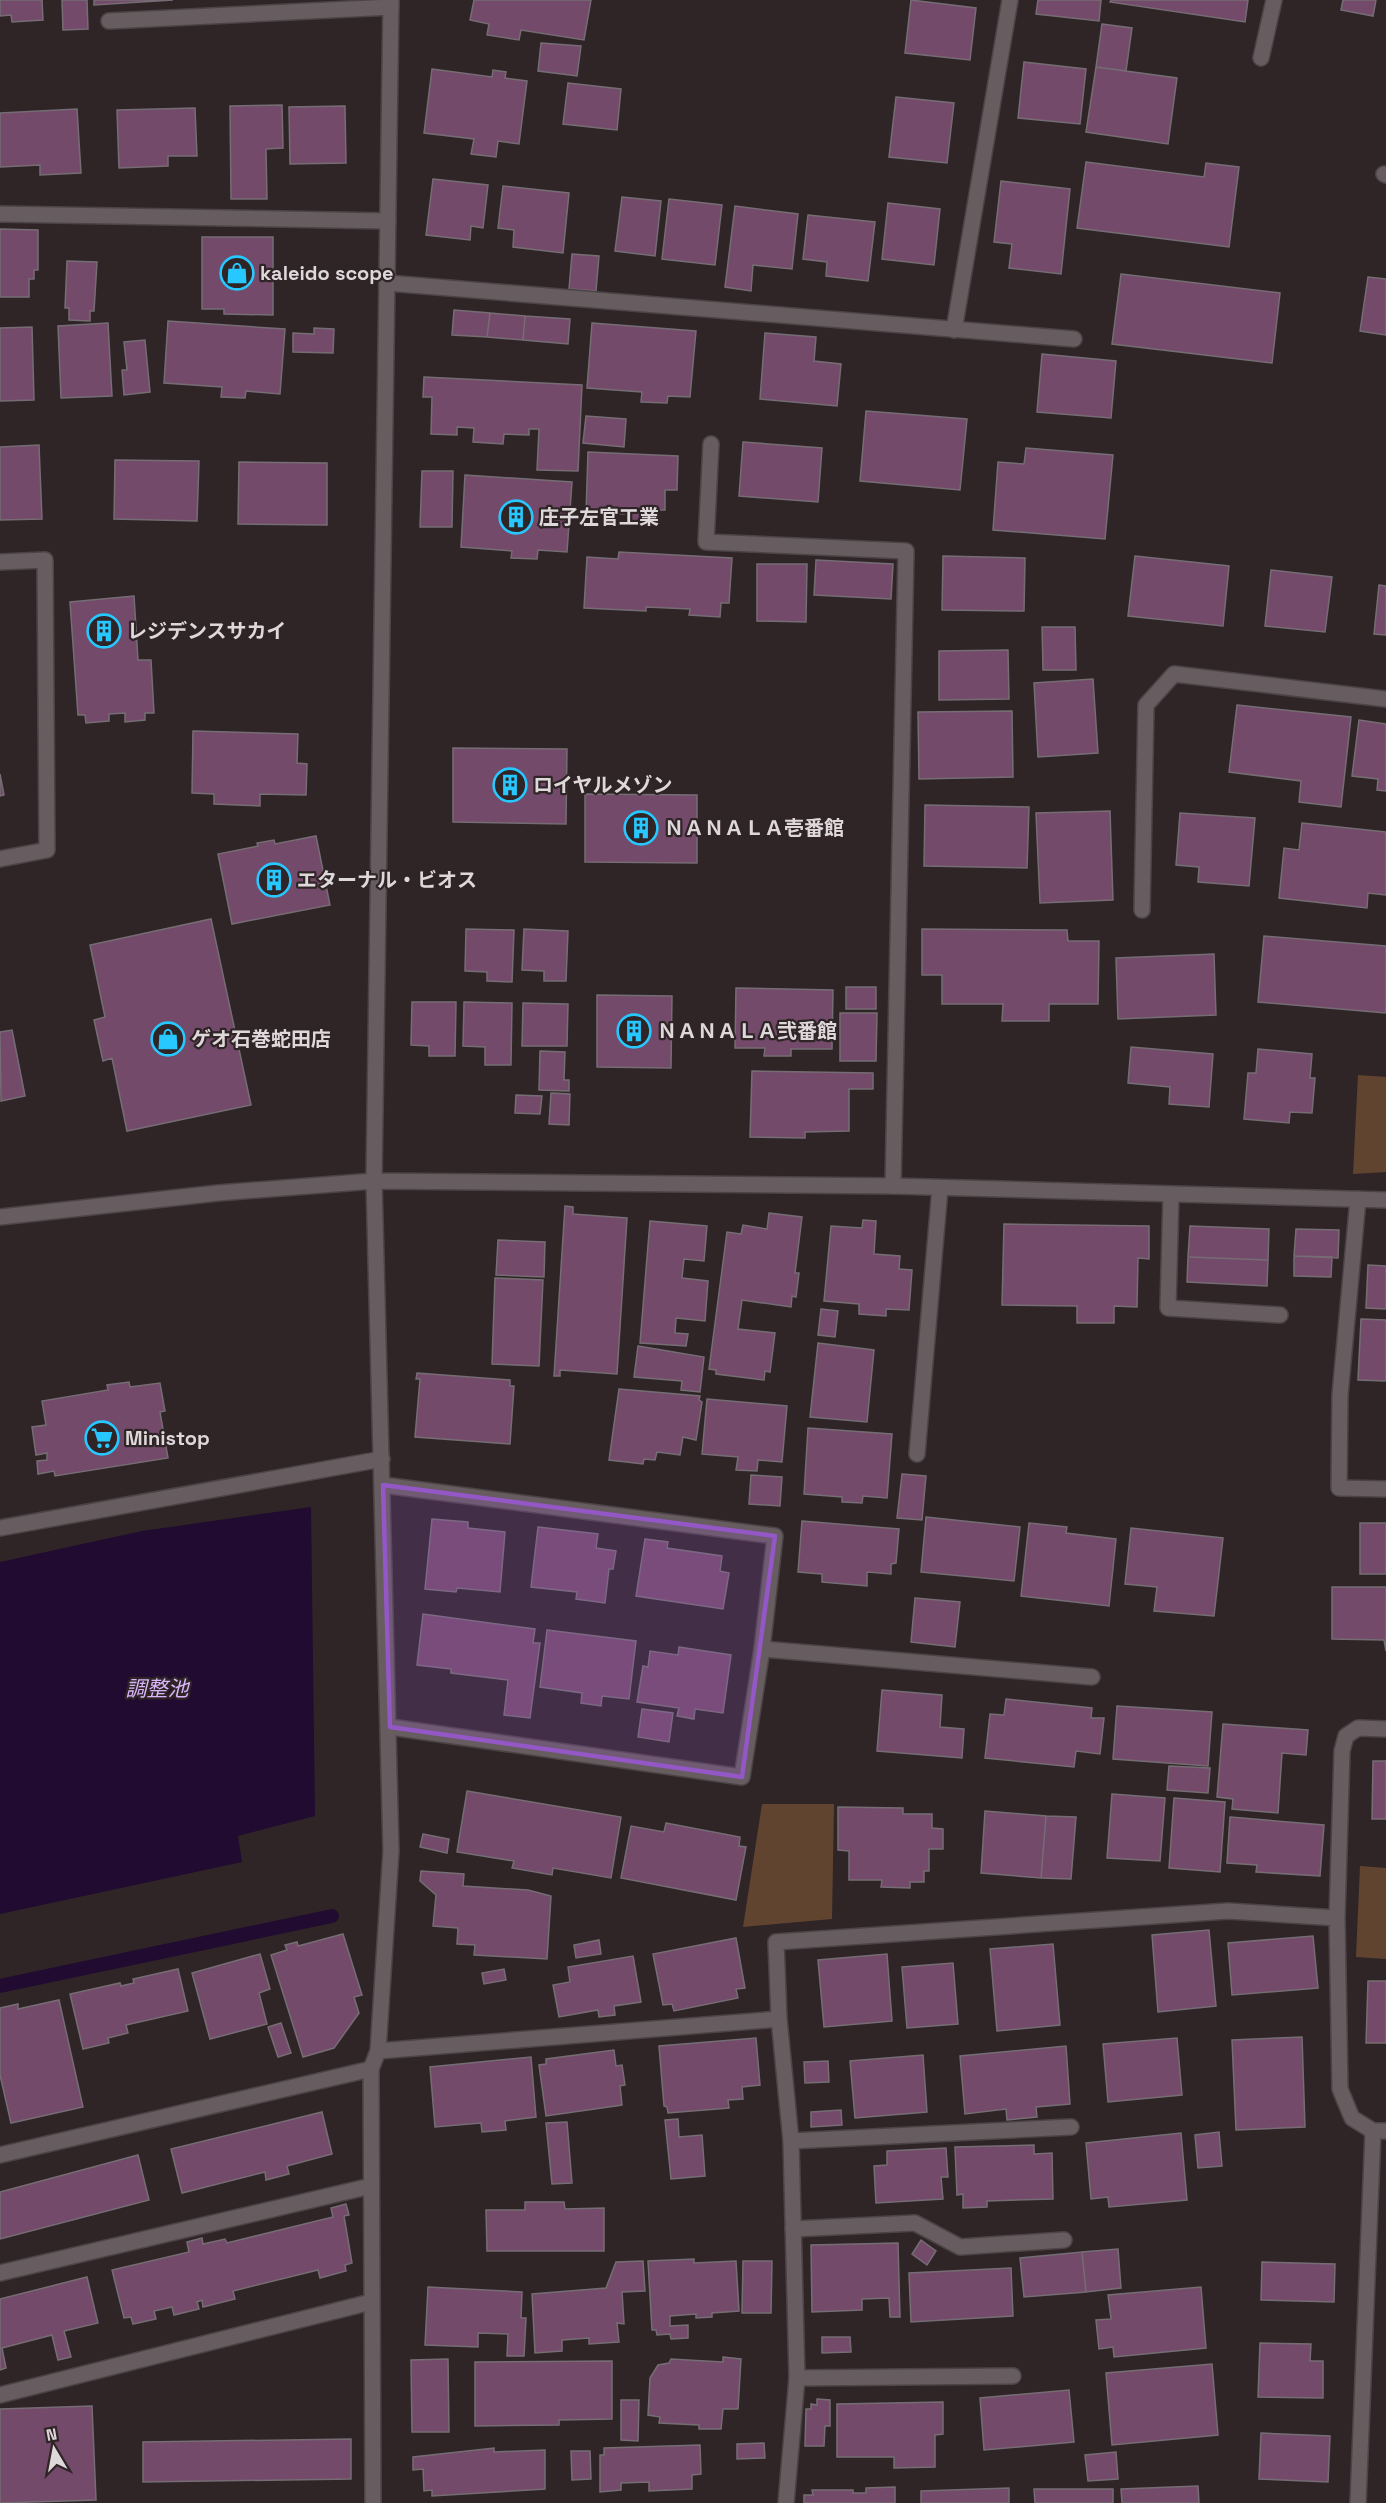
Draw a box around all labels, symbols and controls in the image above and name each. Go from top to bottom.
shop icon: kaleido scope [219,255,255,291]
place label: kaleido scope [260,260,394,286]
building icon: 庄子左官工業 [498,499,534,535]
place label: 庄子左官工業 [539,504,659,530]
building icon: レジデンスサカイ [86,613,122,649]
place label: レジデンスサカイ [127,618,287,644]
building icon: ロイヤルメゾン [492,767,528,803]
place label: ロイヤルメゾン [533,772,672,798]
building icon: ＮＡＮＡＬＡ壱番館 [623,810,659,846]
place label: ＮＡＮＡＬＡ壱番館 [664,815,844,841]
building icon: エターナル・ビオス [256,862,292,898]
place label: エターナル・ビオス [297,867,477,893]
building icon: ＮＡＮＡＬＡ弐番館 [616,1013,652,1049]
place label: ＮＡＮＡＬＡ弐番館 [657,1018,837,1044]
shop icon: ゲオ石巻蛇田店 [150,1021,186,1057]
place label: ゲオ石巻蛇田店 [191,1026,331,1052]
supermarket icon: Ministop [84,1420,120,1456]
place label: Ministop [125,1425,210,1451]
water label: 調整池 [126,1675,190,1702]
north arrow [24,2419,84,2479]
text: N [44,2423,59,2446]

